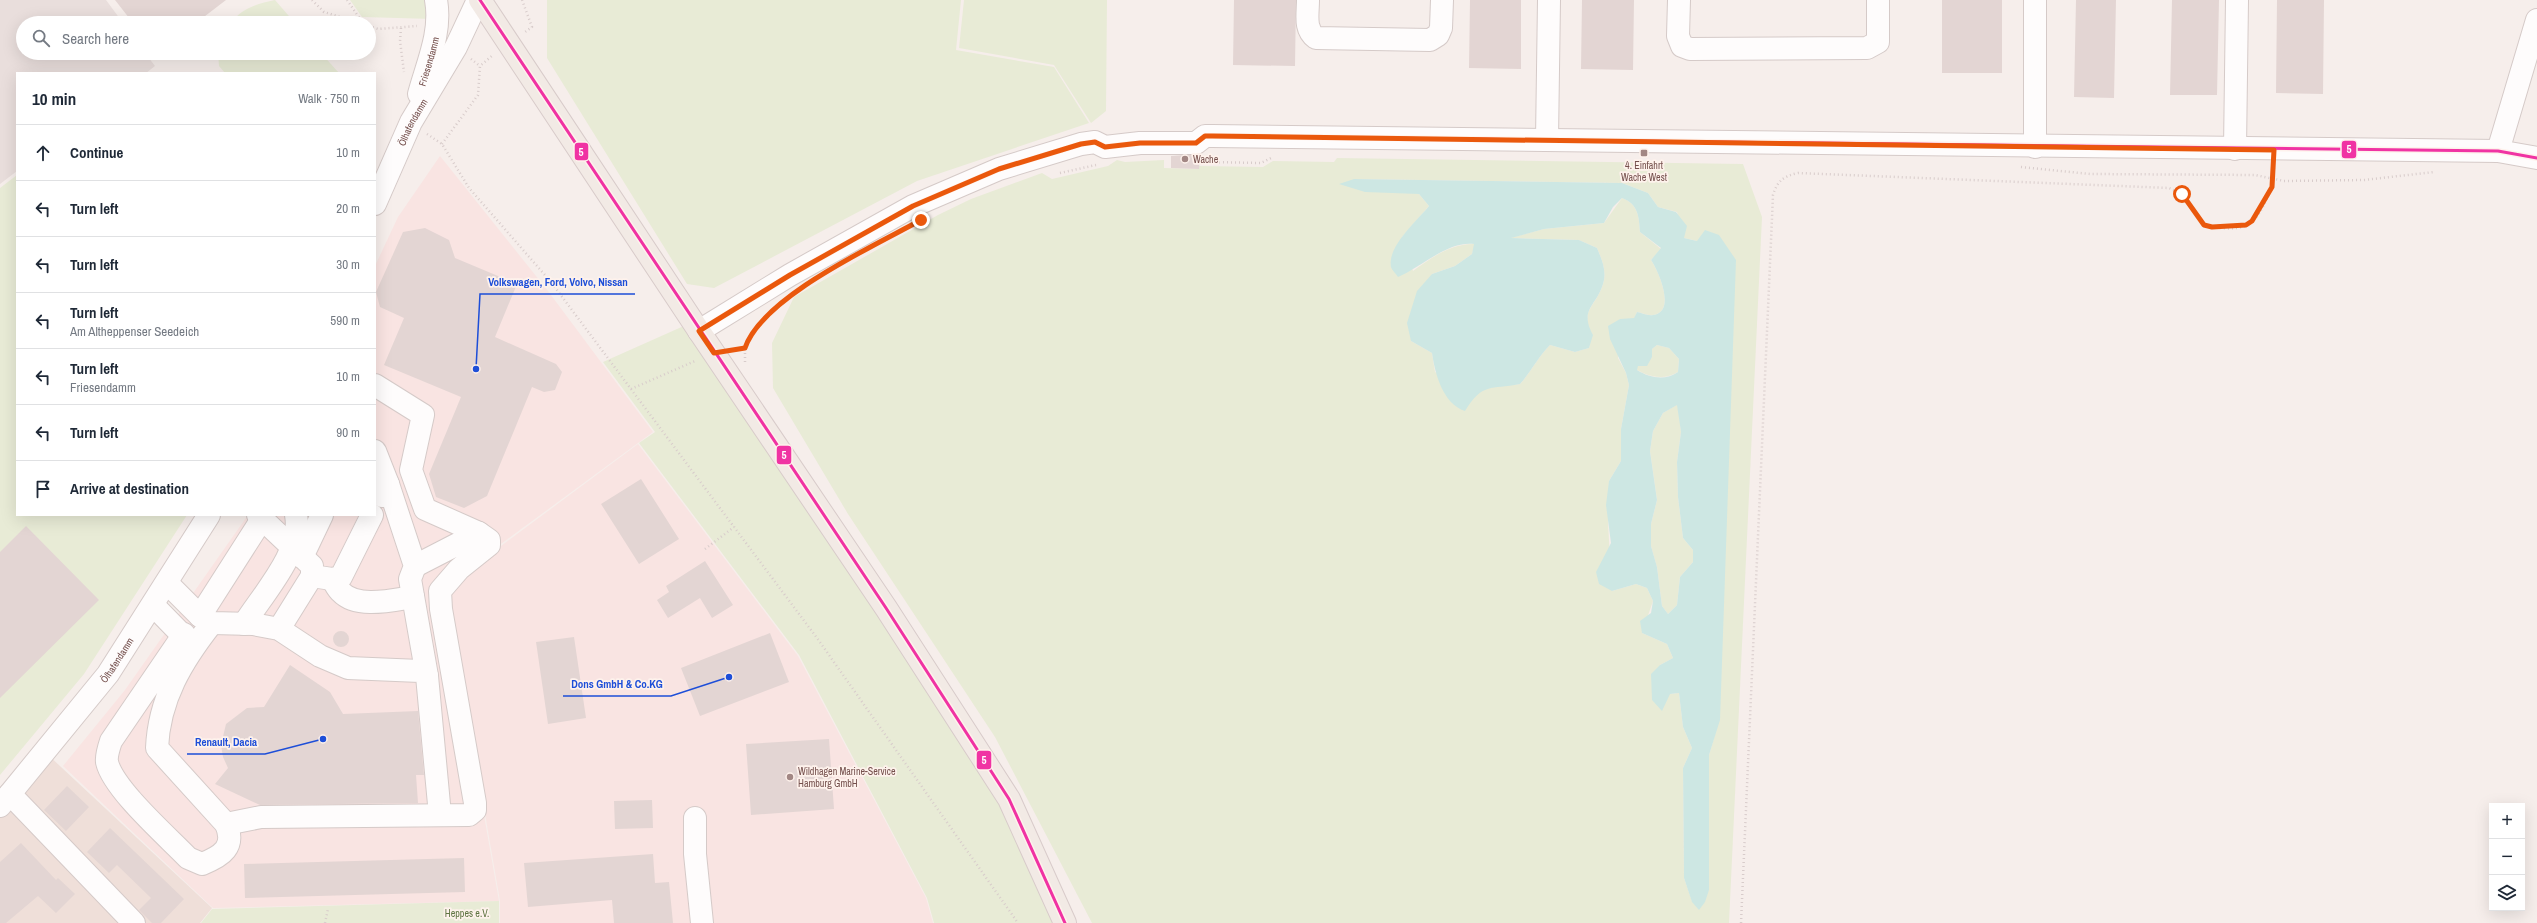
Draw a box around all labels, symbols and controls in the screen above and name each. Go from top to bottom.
search box [16,16,376,60]
icon: search [30,27,52,49]
text: Search here [62,28,129,49]
street label: Friesendamm [415,35,442,88]
text: 10 min [32,87,76,110]
text: Walk · 750 m [298,90,360,107]
street label: Ölhafendamm [395,96,430,148]
line badge: 5 [2341,140,2357,159]
icon: ahead [32,142,54,164]
text: Continue [70,142,123,163]
line badge: 5 [574,142,589,161]
text: 5 [2346,142,2352,156]
text: 10 m [336,144,360,161]
text: 5 [578,145,584,159]
marker: 4. Einfahrt Wache West [1639,148,1649,158]
place label: Wache [1193,153,1219,166]
marker: Wache [1180,154,1190,164]
place label: 4. Einfahrt Wache West [1621,159,1668,184]
route start [2173,185,2191,203]
icon: left [32,198,54,220]
text: Turn left [70,198,118,219]
text: 20 m [336,200,360,217]
route end [912,211,930,229]
icon: left [32,254,54,276]
text: Turn left [70,254,118,275]
text: 30 m [336,256,360,273]
callout: Volkswagen, Ford, Volvo, Nissan [480,271,635,294]
text: Volkswagen, Ford, Volvo, Nissan [488,275,628,289]
text: Turn left [70,302,118,323]
icon: left [32,310,54,332]
text: 590 m [330,312,360,329]
text: Am Altheppenser Seedeich [70,323,199,340]
text: Turn left [70,358,118,379]
icon: left [32,366,54,388]
text: 10 m [336,368,360,385]
text: Friesendamm [70,379,136,396]
icon: left [32,422,54,444]
text: Turn left [70,422,118,443]
text: 90 m [336,424,360,441]
line badge: 5 [776,445,792,465]
text: 5 [781,448,787,462]
icon: arrive [32,478,54,500]
text: Arrive at destination [70,478,189,499]
street label: Ölhafendamm [97,635,136,685]
callout: Dons GmbH & Co.KG [563,673,671,696]
text: Dons GmbH & Co.KG [571,677,663,691]
callout: Renault, Dacia [187,731,265,754]
text: Renault, Dacia [195,735,257,749]
line badge: 5 [976,750,992,770]
text: 5 [981,753,987,767]
place label: Wildhagen Marine-Service Hamburg GmbH [798,765,896,790]
marker: Wildhagen Marine-Service Hamburg GmbH [785,772,795,782]
map controls [2489,803,2525,911]
button: + [2489,803,2525,839]
button: − [2489,839,2525,875]
button: layers [2489,875,2525,911]
park label: Heppes e.V. [445,907,489,920]

